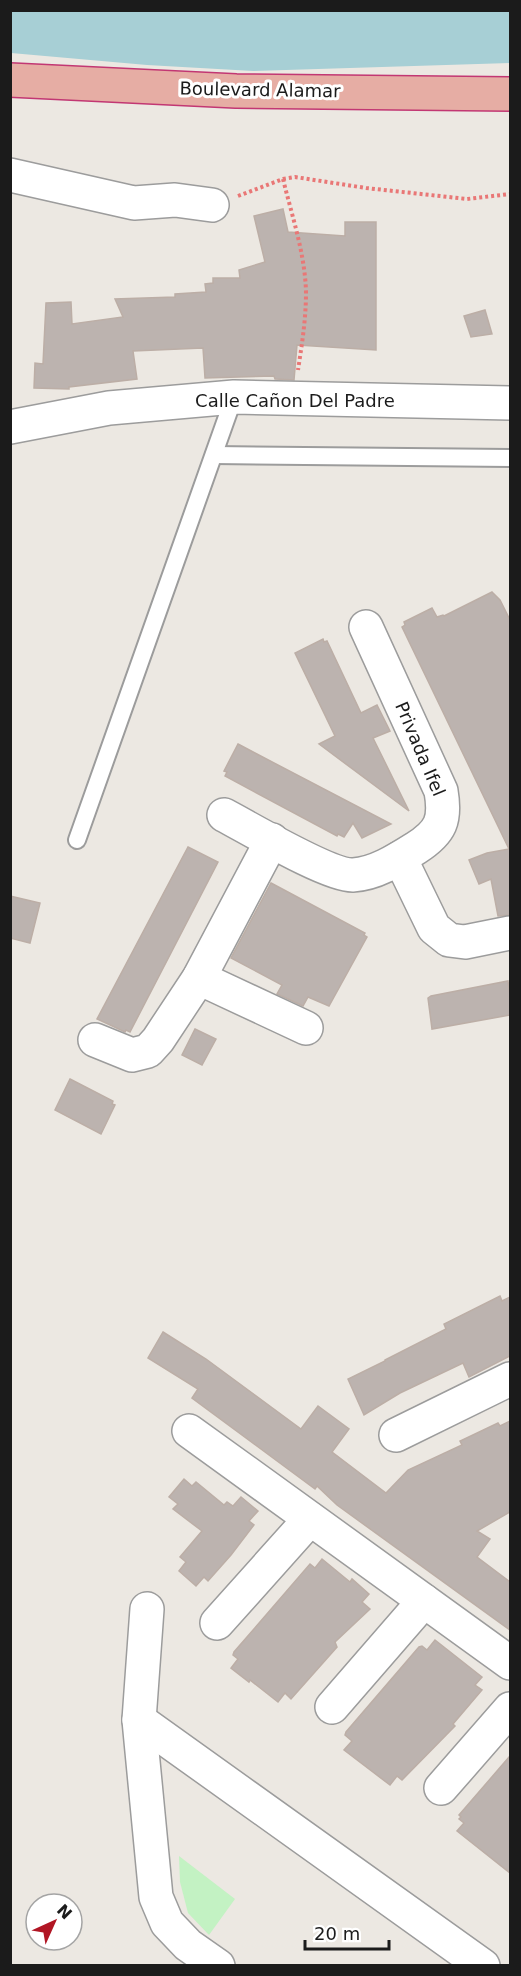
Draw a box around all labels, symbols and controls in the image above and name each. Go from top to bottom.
street label: Boulevard Alamar [179,78,341,101]
street label: Calle Cañon Del Padre [195,390,395,411]
street label: Privada Ifel [391,698,450,799]
north arrow [24,1892,84,1952]
text: N [53,1900,76,1923]
scale bar [305,1913,389,1951]
text: 20 m [314,1923,360,1944]

